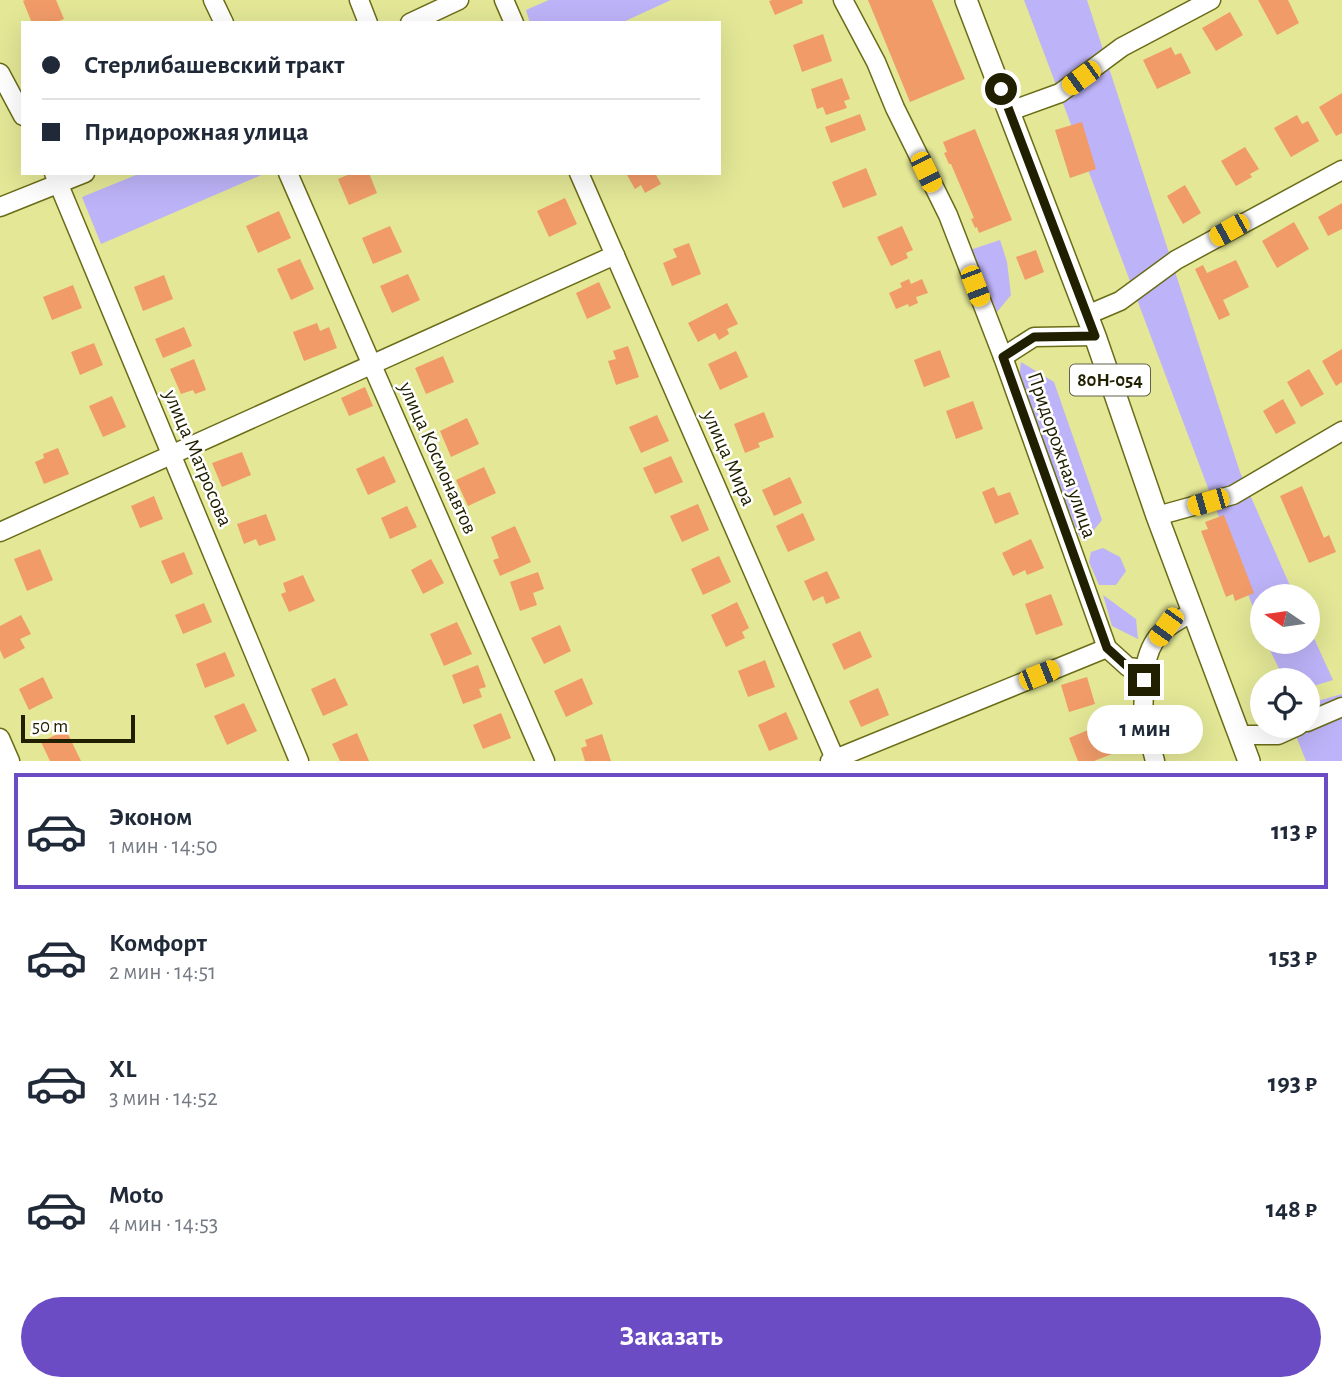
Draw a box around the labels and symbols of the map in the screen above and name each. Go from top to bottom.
car [1058,57,1105,99]
route start [985,73,1017,105]
car [908,149,945,195]
car [1206,211,1253,249]
car [958,263,993,309]
road number: 80Н-054 [1070,364,1150,396]
street label: Придорожная улица [1024,369,1100,541]
street label: улица Космонавтов [395,378,481,537]
street label: улица Матросова [159,386,236,530]
street label: улица Мира [698,406,759,509]
car [1185,486,1232,518]
north arrow [1250,584,1320,654]
car [1146,604,1187,650]
car [1016,657,1063,693]
route end [1128,664,1160,696]
callout: 1 мин [1086,704,1202,754]
scale bar [21,712,135,744]

